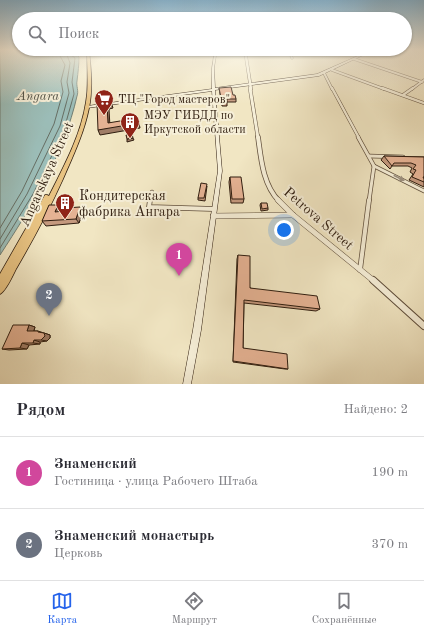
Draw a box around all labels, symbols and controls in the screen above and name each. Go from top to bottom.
search box [12,12,412,56]
icon: search [26,23,48,45]
text: Поиск [58,27,99,42]
supermarket icon: ТЦ "Город мастеров" [93,88,115,116]
water label: Angara [16,90,59,103]
place label: ТЦ "Город мастеров" [118,94,230,106]
place label: МЭУ ГИБДД по Иркутской области [144,110,246,136]
building icon: МЭУ ГИБДД по Иркутской области [119,111,141,139]
street label: Angarskaya Street [17,120,76,229]
one-way arrow [393,175,405,182]
street label: Petrova Street [281,185,356,253]
place label: Кондитерская фабрика Ангара [79,189,180,220]
building icon: Кондитерская фабрика Ангара [54,192,76,220]
your location [274,220,294,240]
pin: 1 [166,243,192,276]
pin: 2 [36,283,62,316]
text: Рядом [16,402,65,419]
text: Найдено: 2 [344,403,408,416]
text: Знаменский [54,457,137,472]
text: 1 [25,466,33,479]
text: 190 m [371,466,408,479]
text: Гостиница · улица Рабочего Штаба [54,475,258,488]
text: Знаменский монастырь [54,529,214,544]
text: 2 [25,538,33,551]
text: 370 m [371,538,408,551]
text: Церковь [54,547,102,560]
tab: Карта [47,590,77,628]
tab: Маршрут [172,590,217,628]
tab: Сохранённые [312,590,377,628]

